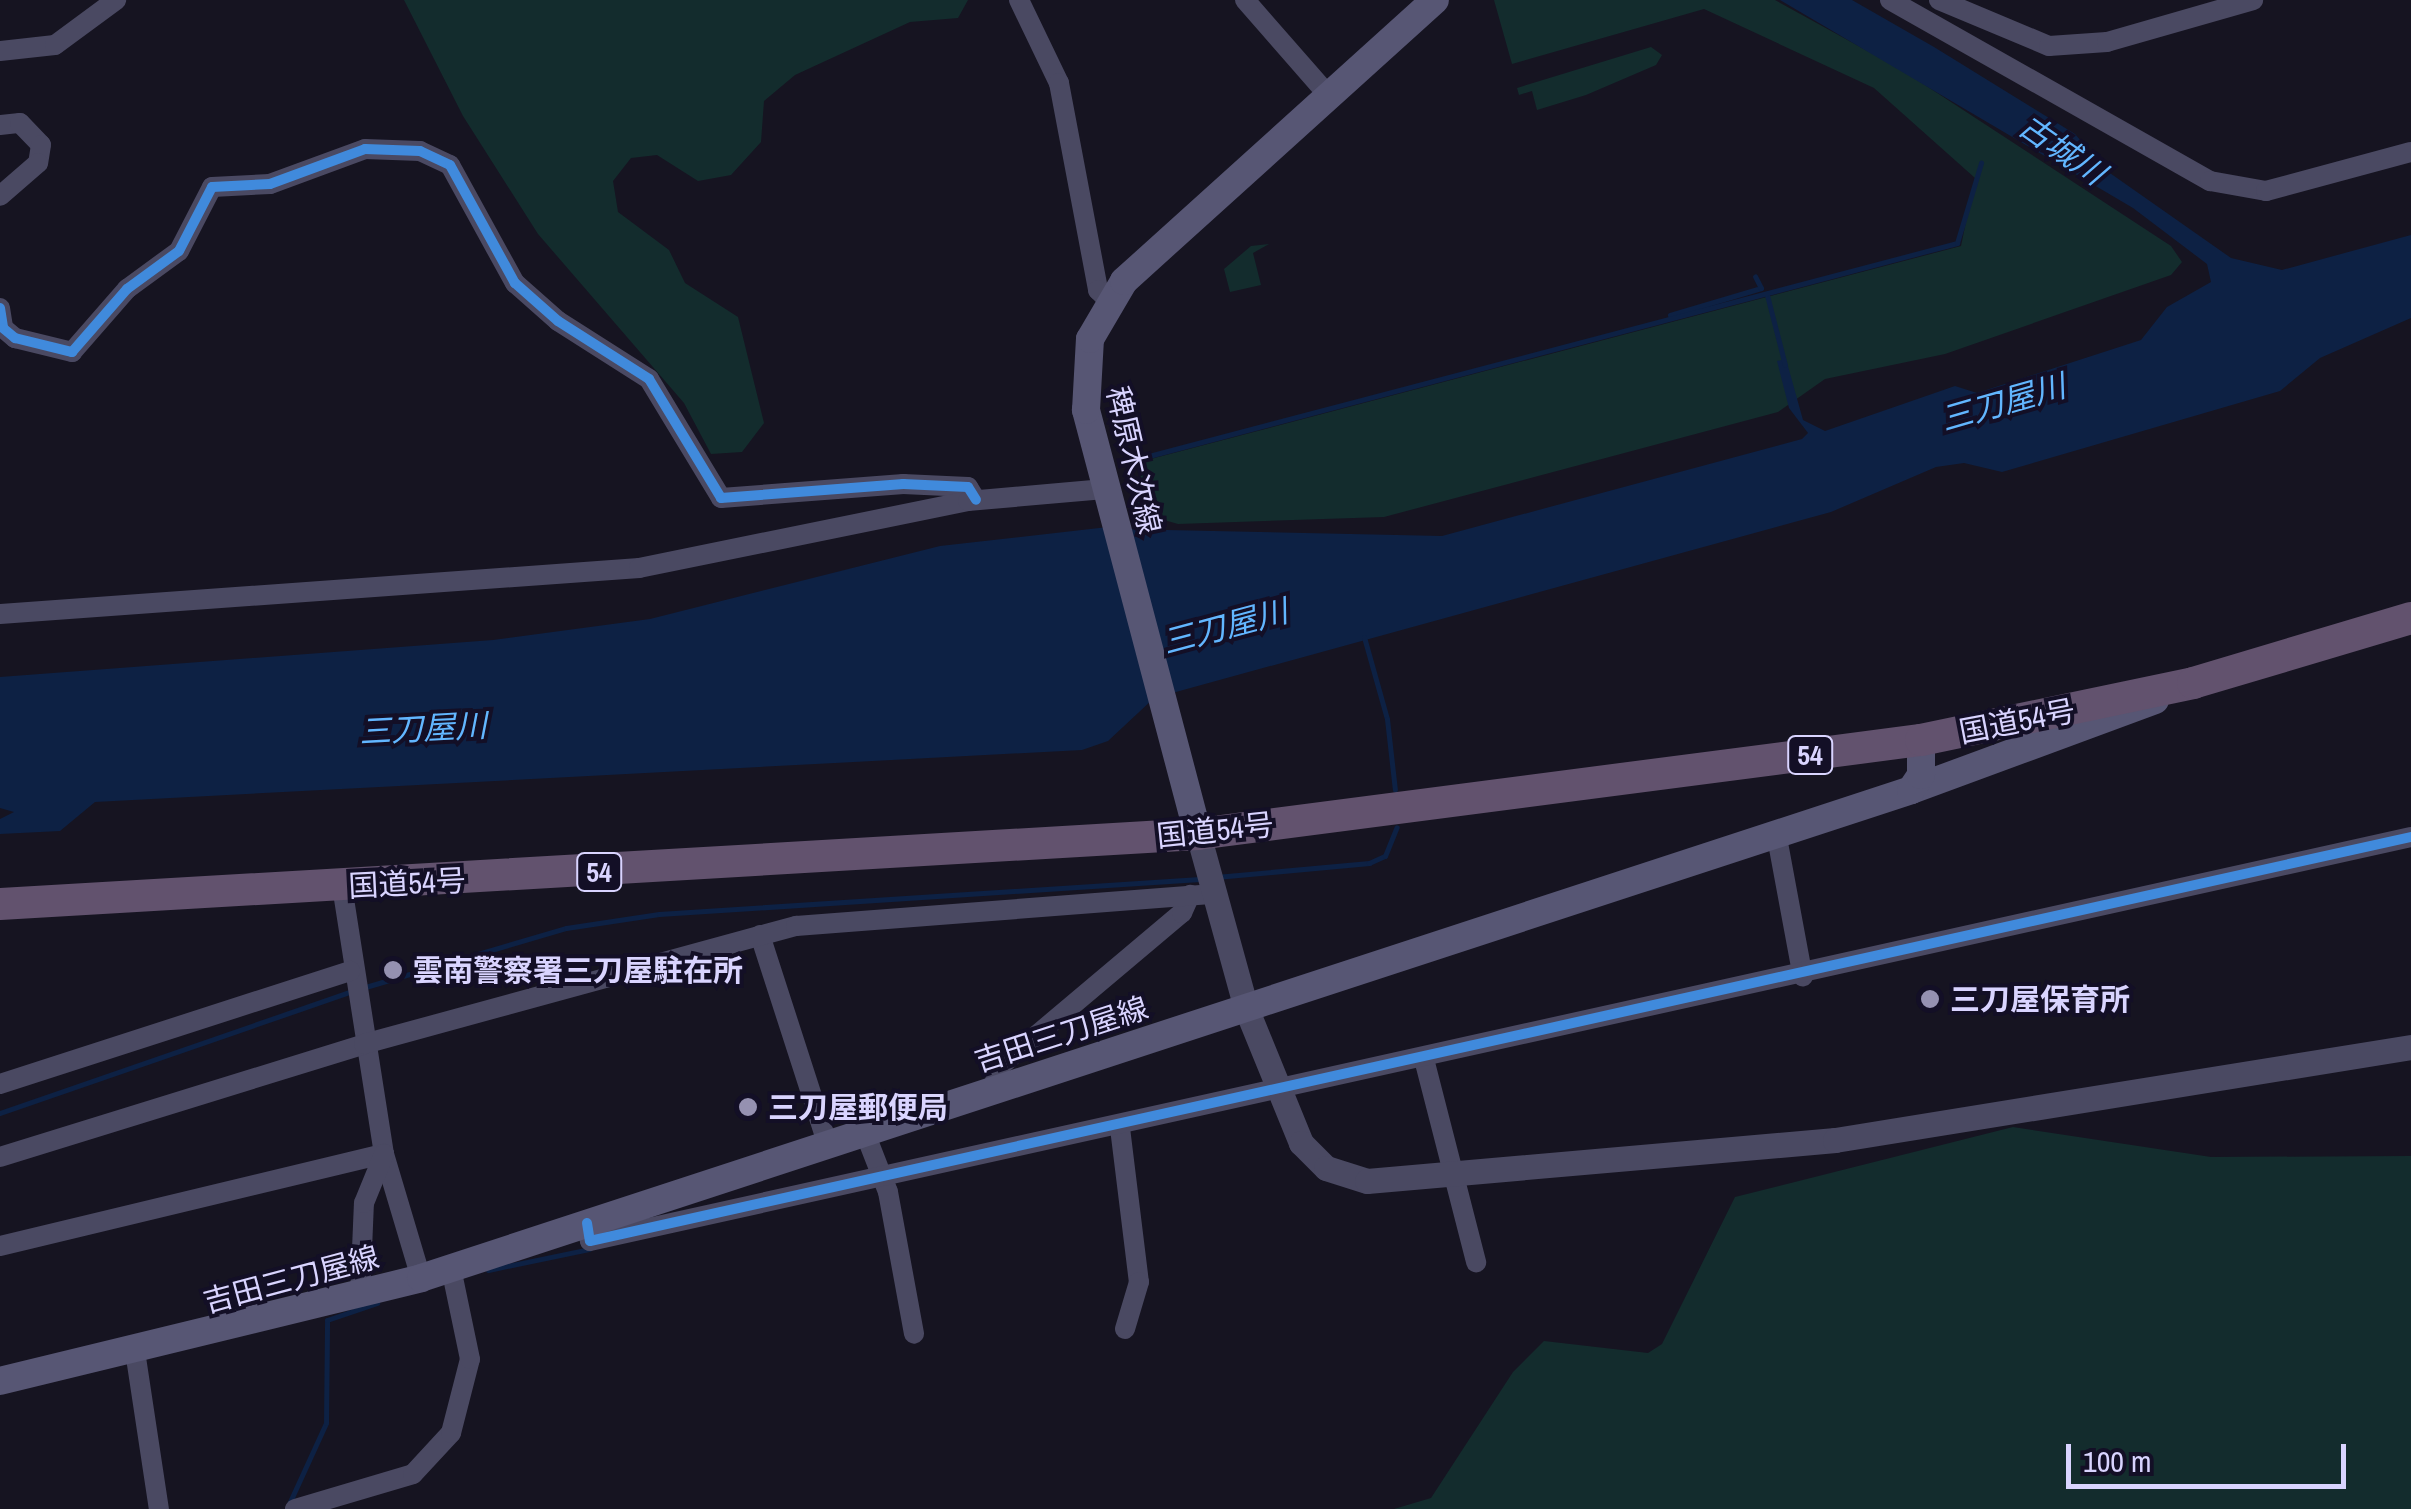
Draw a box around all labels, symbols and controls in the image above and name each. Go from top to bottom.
water label: 古城川 [2012,107,2112,193]
water label: 三刀屋川 [1936,367,2070,439]
street label: 稗原木次線 [1100,383,1168,537]
water label: 三刀屋川 [1158,592,1292,662]
street label: 国道54号 [1956,692,2078,750]
water label: 三刀屋川 [358,706,488,752]
road number: 54 [1785,732,1835,778]
street label: 国道54号 [1155,806,1275,854]
road number: 54 [574,849,624,895]
street label: 国道54号 [347,862,467,904]
place label: 雲南警察署三刀屋駐在所 [413,952,743,988]
marker: 雲南警察署三刀屋駐在所 [382,959,404,981]
place label: 三刀屋保育所 [1950,981,2130,1017]
marker: 三刀屋保育所 [1919,988,1941,1010]
street label: 吉田三刀屋線 [970,989,1152,1079]
place label: 三刀屋郵便局 [768,1089,948,1125]
marker: 三刀屋郵便局 [737,1096,759,1118]
street label: 吉田三刀屋線 [199,1238,383,1320]
scale bar [2071,1424,2351,1486]
text: 100 m [2083,1441,2151,1481]

